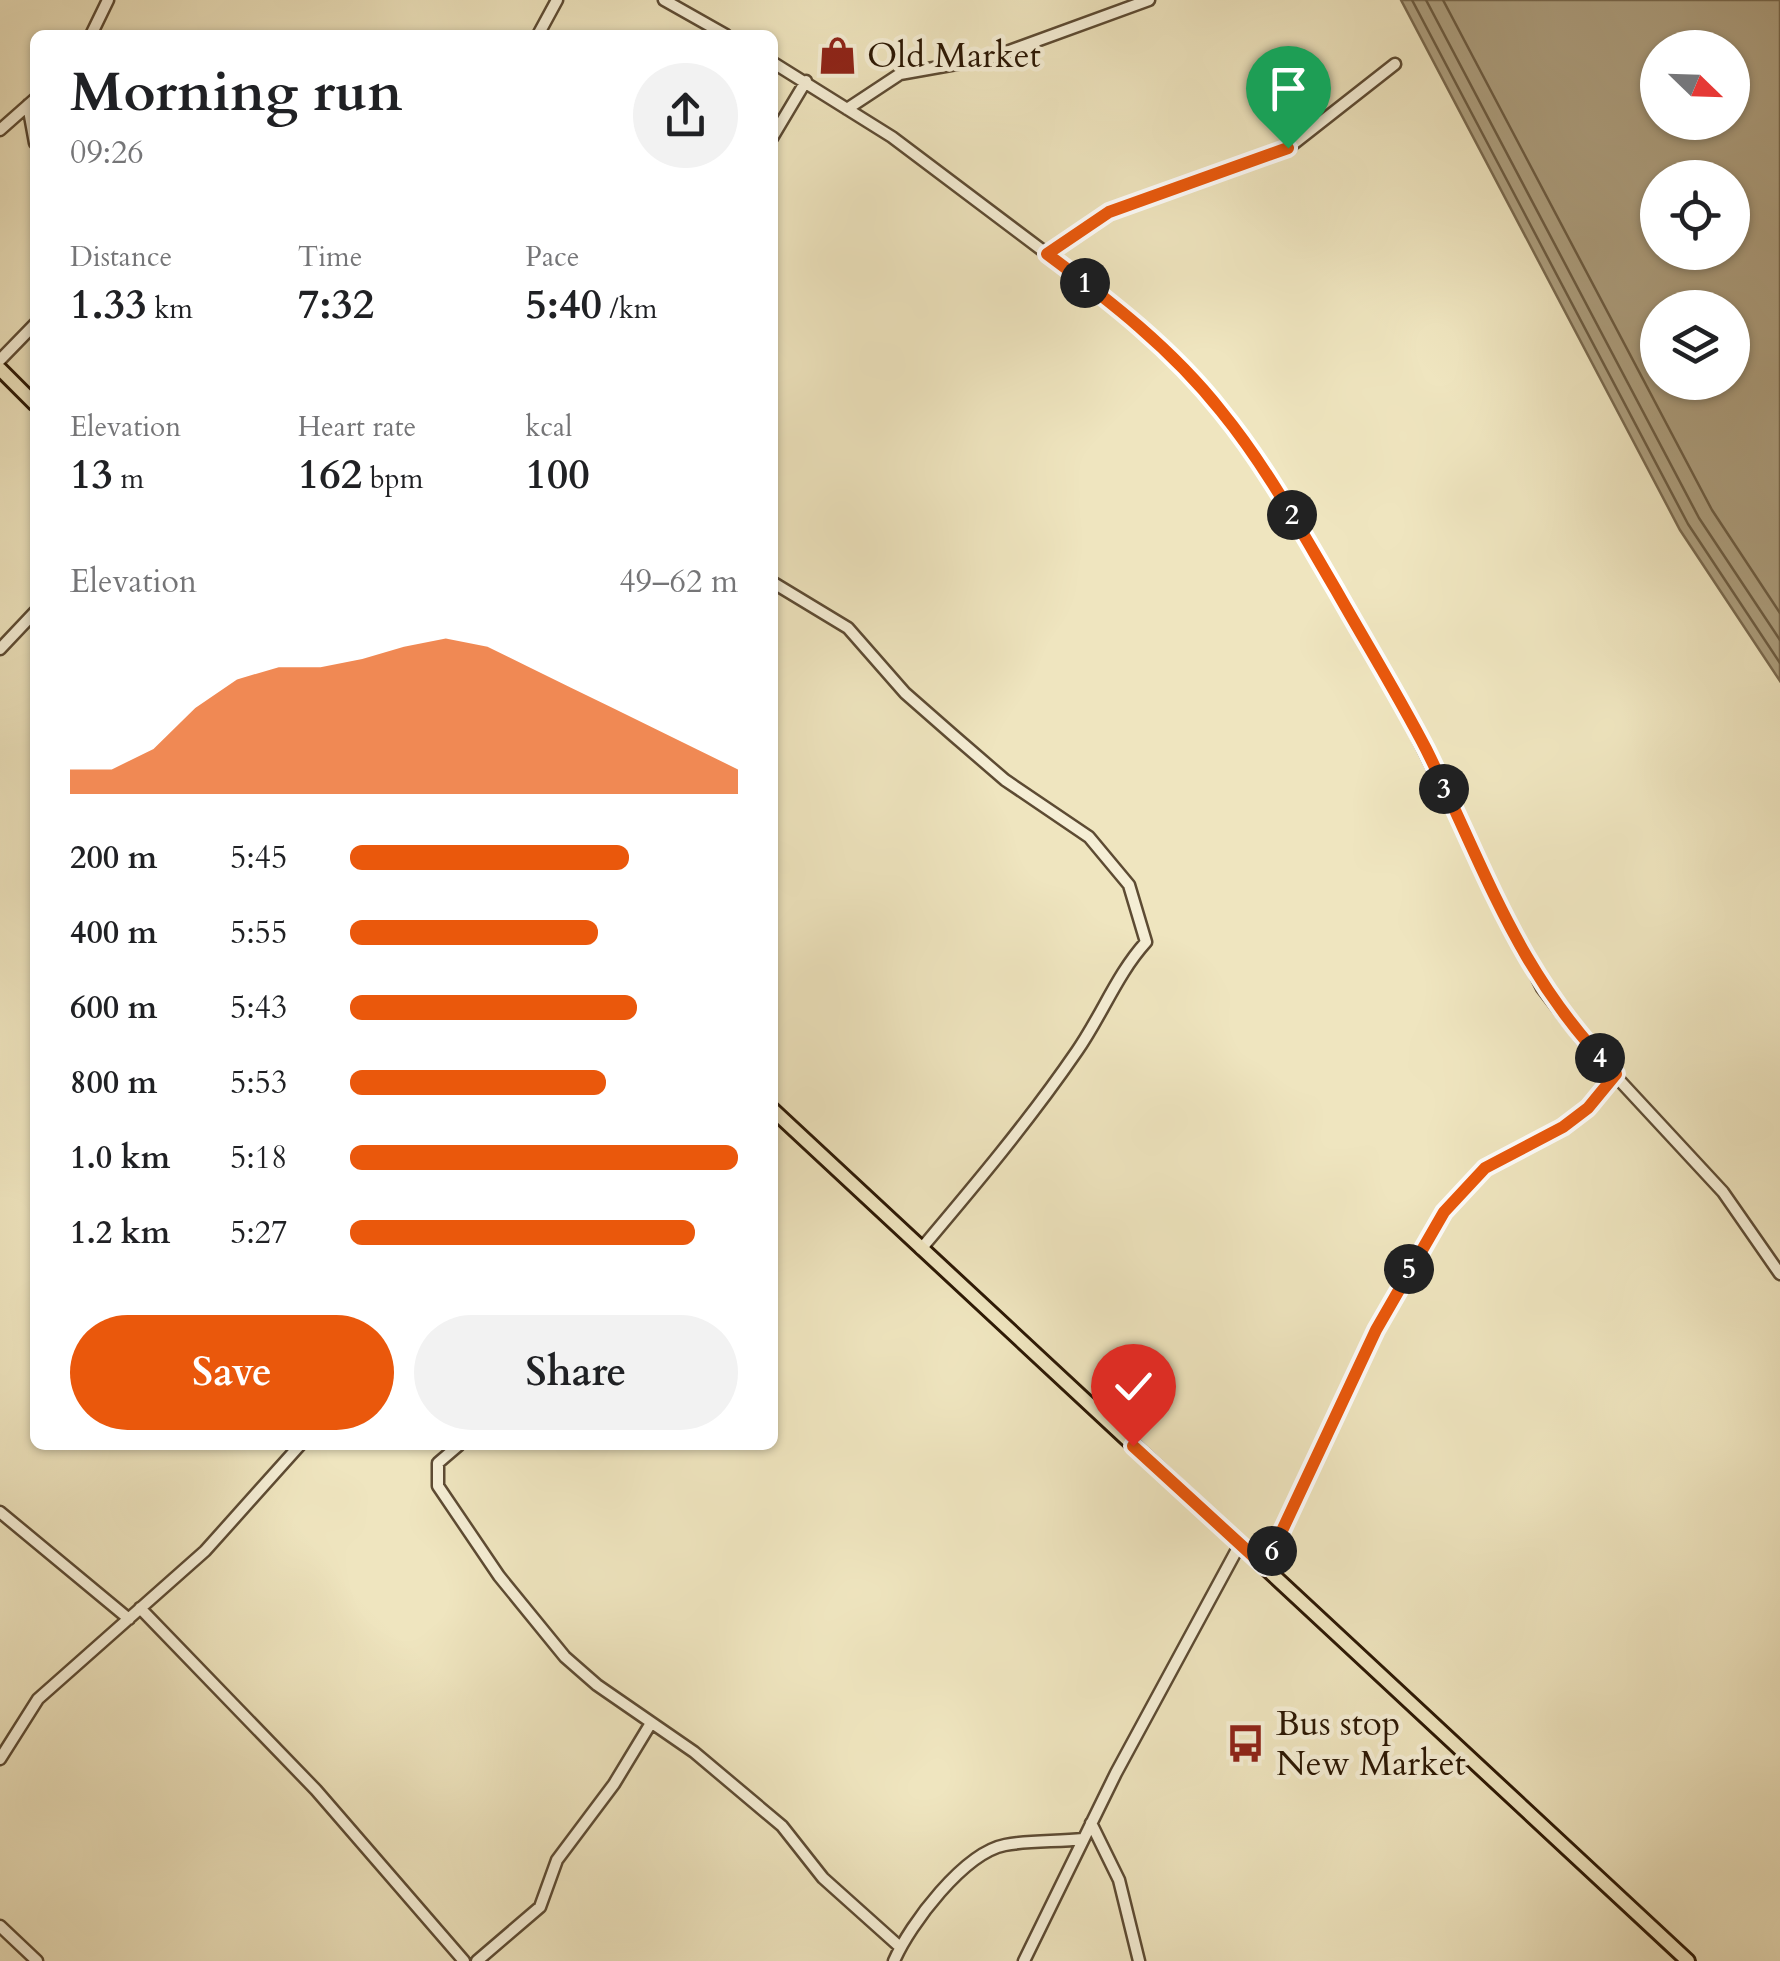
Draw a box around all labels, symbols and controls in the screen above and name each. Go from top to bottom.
north arrow [1640,30,1750,140]
map controls [1640,30,1750,400]
place label: Old Market [867,32,1041,80]
shop icon: Old Market [816,34,858,76]
pin [1246,46,1331,149]
text: Morning run [70,56,403,130]
icon: arrive [1261,61,1316,116]
button: share [633,63,738,168]
text: 09:26 [70,131,144,175]
button: locate [1640,160,1750,270]
text: Distance [70,238,172,276]
text: Time [298,238,362,276]
text: Pace [525,238,579,276]
pin: 1 [1060,258,1110,308]
text: 1 [1078,264,1092,302]
text: 1.33 [70,276,147,333]
text: 7:32 [298,276,374,333]
text: 5:40 [525,276,602,333]
text: km [147,290,193,328]
text: /km [602,290,657,328]
button: layers [1640,290,1750,400]
text: Elevation [70,408,181,446]
text: Heart rate [298,408,416,446]
text: kcal [525,408,572,446]
text: 13 [70,446,113,503]
text: 162 [298,446,362,503]
text: 100 [525,446,590,503]
text: m [113,460,144,498]
text: bpm [362,460,423,498]
pin: 2 [1267,490,1317,540]
text: 2 [1285,496,1299,534]
text: Elevation [70,560,197,604]
text: 49–62 m [619,560,738,604]
pin: 3 [1419,764,1469,814]
text: 3 [1437,770,1451,808]
text: 200 m [70,836,157,880]
text: 5:45 [230,836,287,880]
text: 400 m [70,911,157,955]
text: 5:55 [230,911,287,955]
text: 600 m [70,986,157,1030]
text: 5:43 [230,986,287,1030]
pin: 4 [1575,1033,1625,1083]
text: 4 [1593,1039,1607,1077]
text: 800 m [70,1061,157,1105]
text: 5:53 [230,1061,287,1105]
text: 1.0 km [70,1136,170,1180]
text: 5:18 [230,1136,287,1180]
text: 1.2 km [70,1211,170,1255]
text: 5:27 [230,1211,287,1255]
pin: 5 [1384,1244,1434,1294]
text: 5 [1402,1250,1416,1288]
button: Save [70,1315,394,1430]
button: Share [414,1315,738,1430]
pin [1091,1344,1176,1447]
icon: check [1106,1359,1161,1414]
pin: 6 [1247,1526,1297,1576]
text: 6 [1265,1532,1279,1570]
place label: Bus stop New Market [1276,1700,1466,1788]
bus stop icon: Bus stop New Market [1225,1722,1267,1764]

